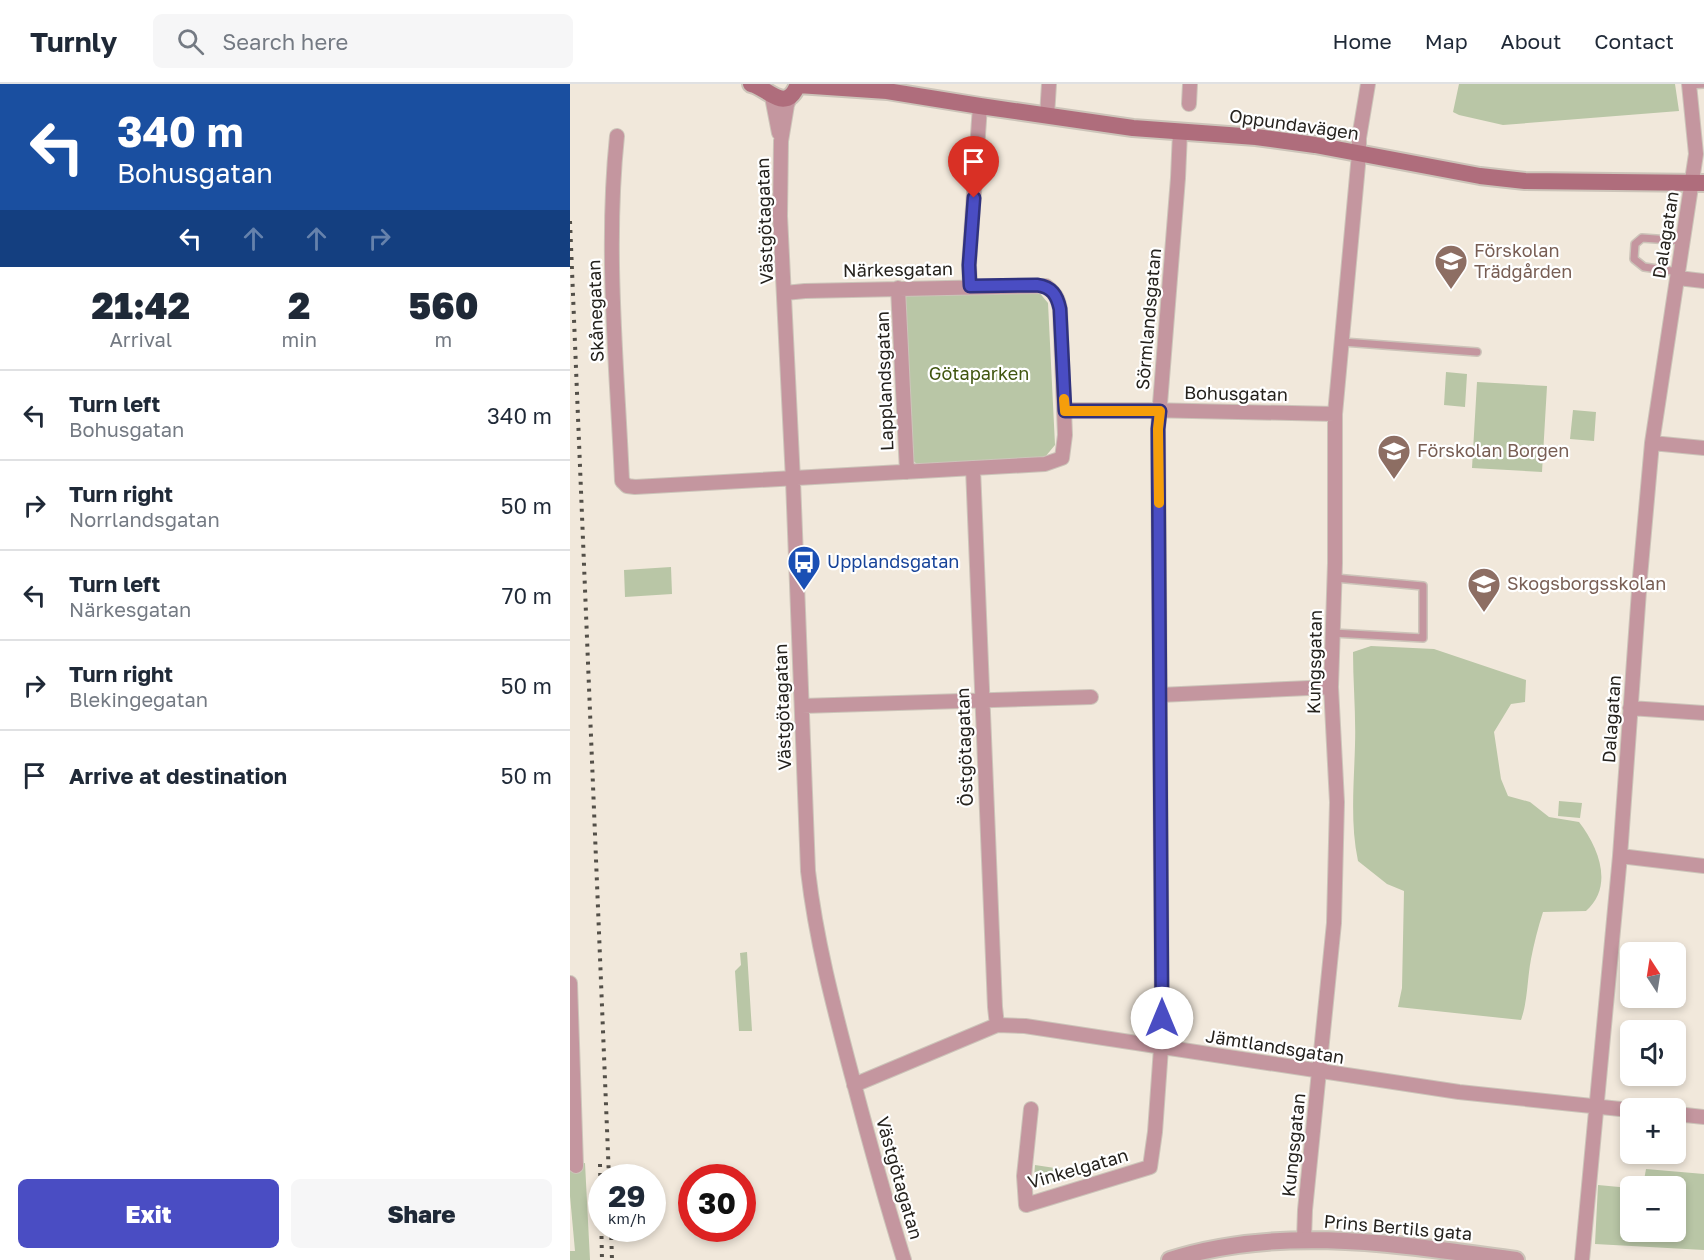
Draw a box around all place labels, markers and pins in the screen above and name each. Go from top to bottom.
pin [948,136,999,198]
place label: Förskolan Trädgården [1474,239,1572,282]
school or university icon: Förskolan Trädgården [1433,243,1469,290]
school or university icon: Förskolan Borgen [1376,433,1412,480]
place label: Förskolan Borgen [1417,439,1569,461]
bus stop icon: Upplandsgatan [786,544,822,591]
place label: Upplandsgatan [827,550,959,572]
school or university icon: Skogsborgsskolan [1466,566,1502,613]
place label: Skogsborgsskolan [1507,572,1666,594]

